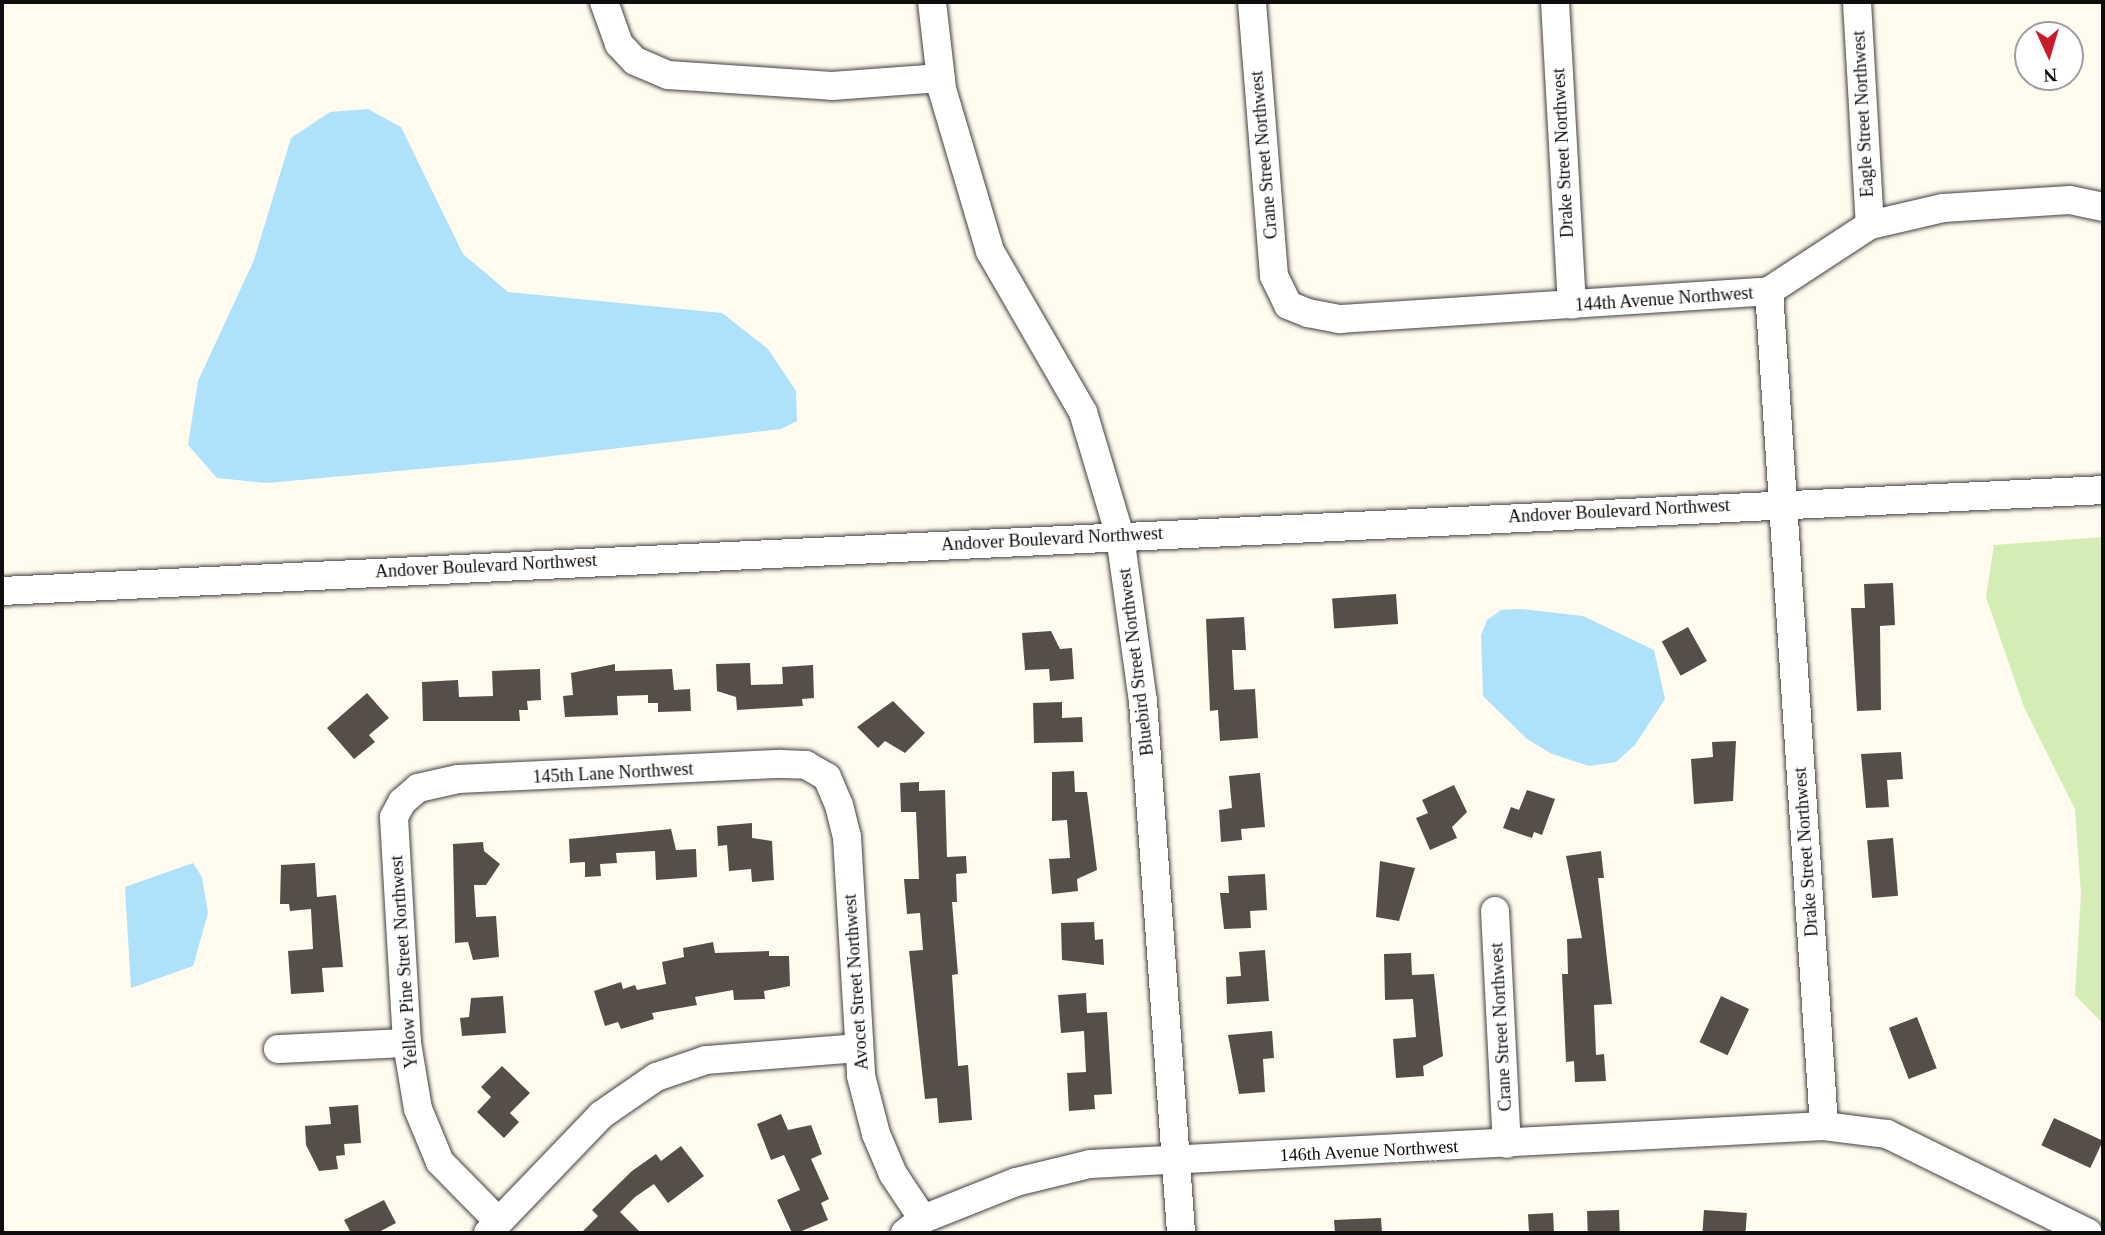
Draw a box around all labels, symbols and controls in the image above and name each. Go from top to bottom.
north arrow [2014,21,2084,91]
street label: Eagle Street Northwest [1848,30,1878,198]
text: N [2043,64,2058,86]
street label: Drake Street Northwest [1548,68,1578,238]
street label: Crane Street Northwest [1246,70,1282,240]
street label: 144th Avenue Northwest [1574,282,1754,316]
street label: Andover Boulevard Northwest [1508,494,1730,528]
street label: Andover Boulevard Northwest [941,522,1163,556]
street label: Andover Boulevard Northwest [375,549,597,583]
street label: Bluebird Street Northwest [1114,567,1158,757]
street label: 145th Lane Northwest [532,758,694,788]
street label: Drake Street Northwest [1789,766,1823,938]
street label: Yellow Pine Street Northwest [386,855,422,1069]
street label: Avocet Street Northwest [839,893,873,1071]
street label: Crane Street Northwest [1486,942,1516,1112]
street label: 146th Avenue Northwest [1279,1136,1459,1166]

